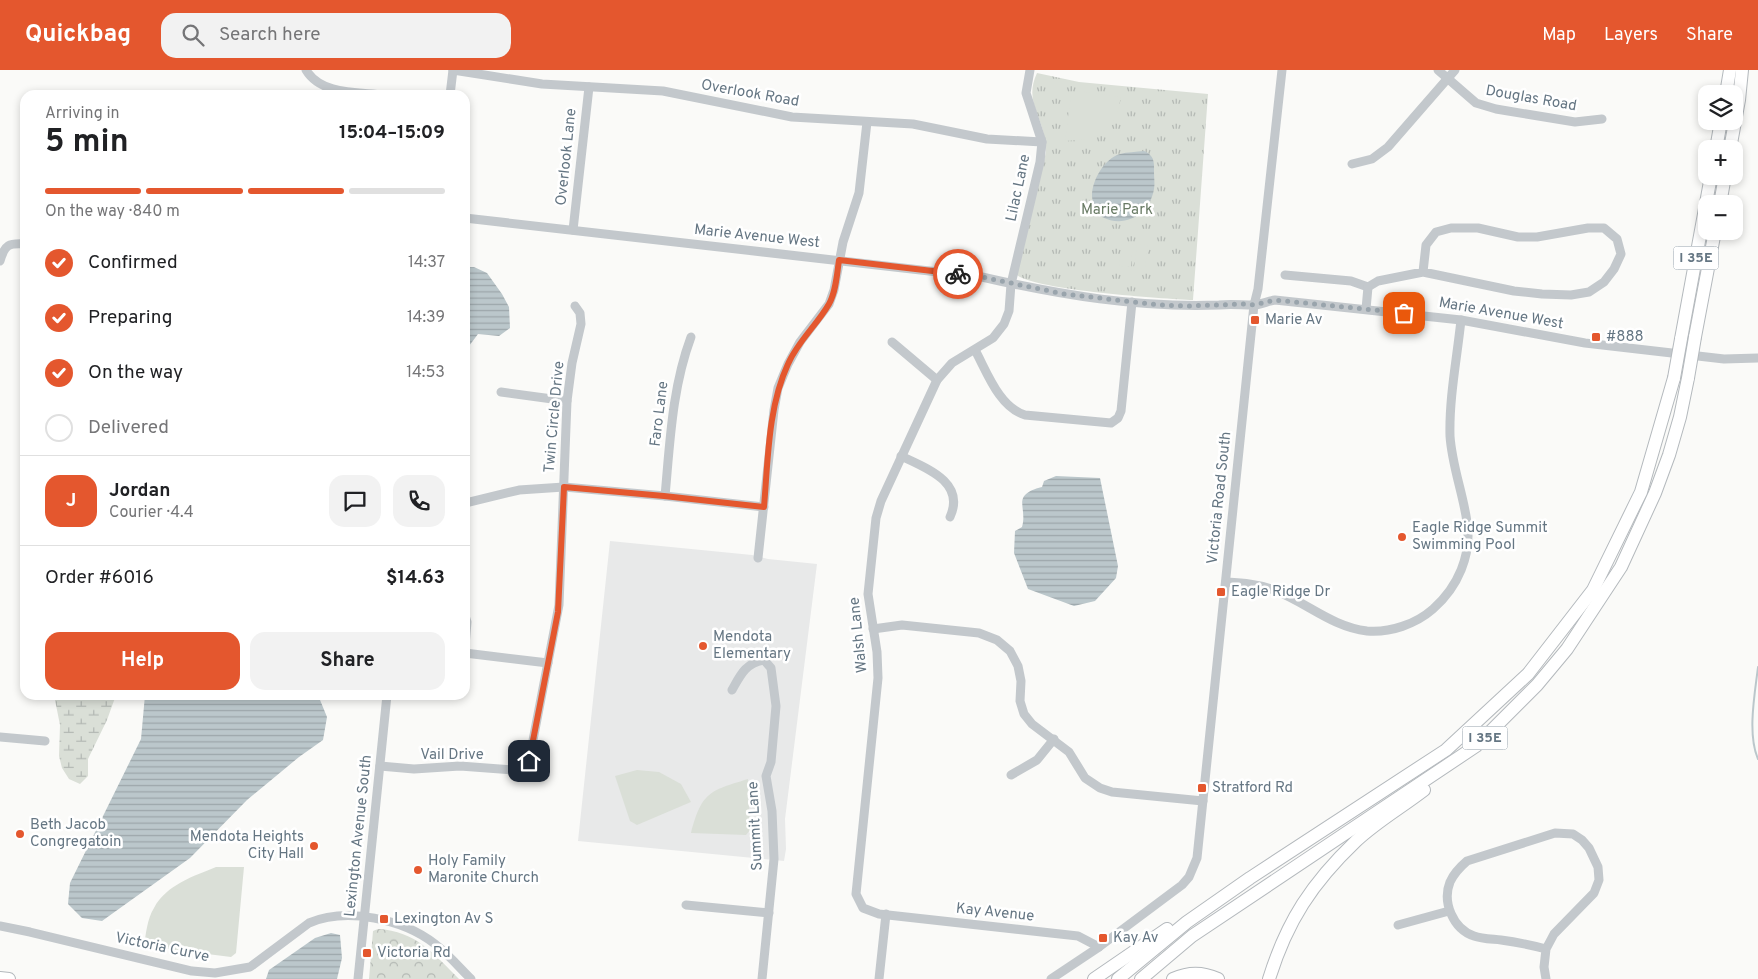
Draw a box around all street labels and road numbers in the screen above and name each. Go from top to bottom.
street label: Overlook Road [699,76,801,112]
street label: Douglas Road [1484,82,1578,116]
street label: Overlook Lane [552,107,582,207]
street label: Lilac Lane [1003,153,1035,223]
street label: Marie Avenue West [693,221,821,253]
road number: I 35E [1674,247,1718,270]
street label: Marie Avenue West [1437,294,1565,334]
street label: Twin Circle Drive [541,360,569,474]
street label: Faro Lane [647,380,673,448]
street label: Victoria Road South [1204,431,1236,565]
street label: Walsh Lane [846,596,872,674]
road number: I 35E [1462,726,1508,750]
street label: Vail Drive [420,746,484,765]
street label: Lexington Avenue South [341,754,377,918]
street label: Summit Lane [744,781,768,871]
street label: Kay Avenue [955,899,1035,927]
street label: Victoria Curve [113,929,211,967]

